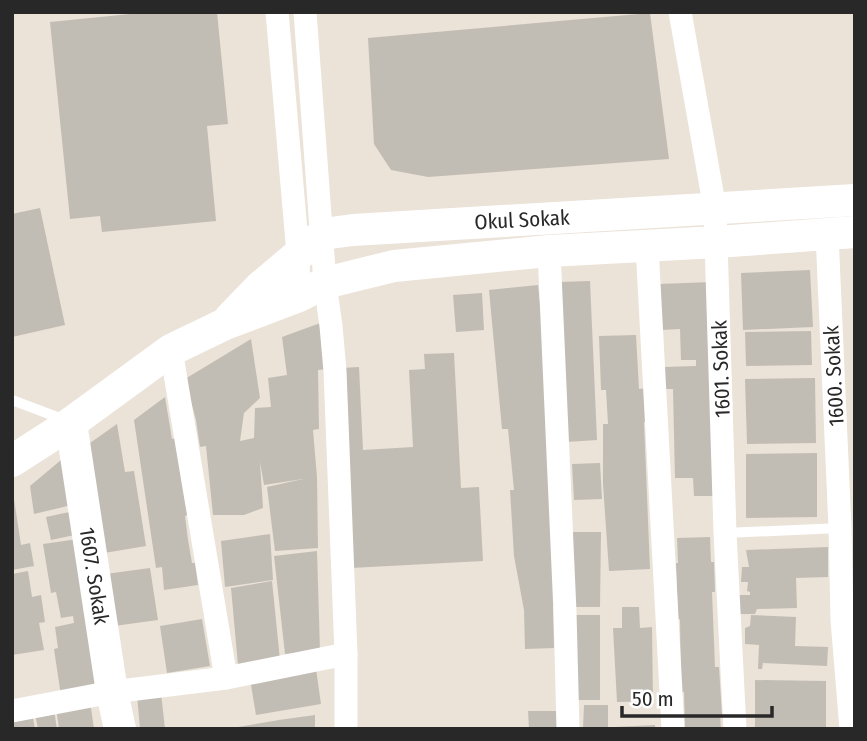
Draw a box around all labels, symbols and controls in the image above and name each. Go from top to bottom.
street label: Okul Sokak [474,205,570,235]
street label: 1601. Sokak [706,320,736,418]
street label: 1600. Sokak [818,325,850,427]
street label: 1607. Sokak [73,526,115,627]
scale bar [622,674,772,718]
text: 50 m [632,686,674,712]

